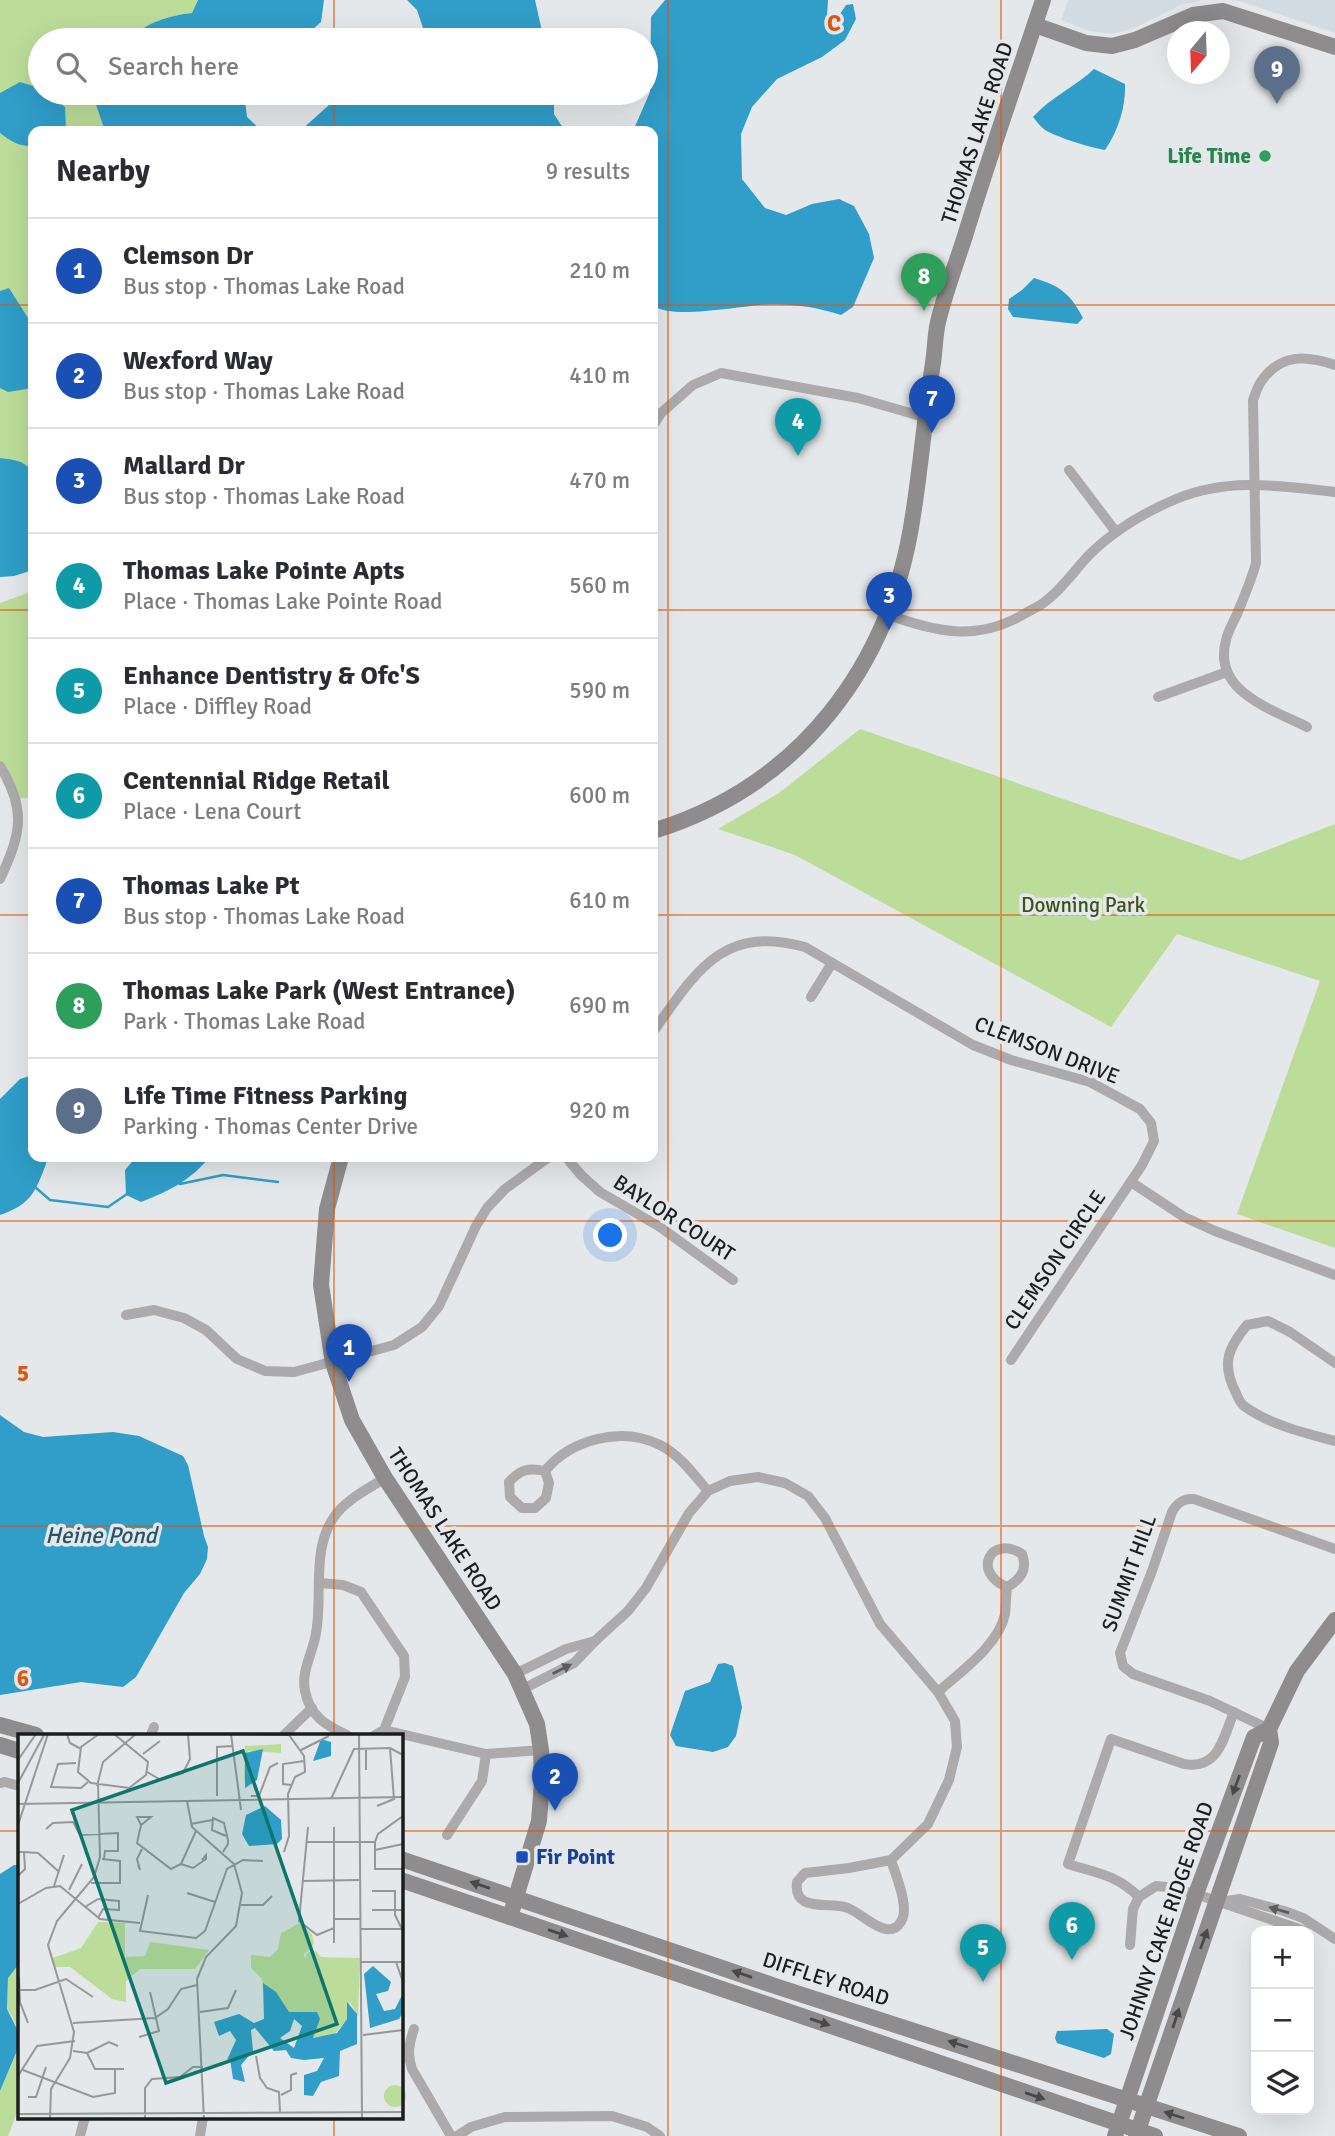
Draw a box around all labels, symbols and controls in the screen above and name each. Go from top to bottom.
text: C [827,9,841,38]
north arrow [1167,21,1230,84]
search box [28,28,658,105]
street label: THOMAS LAKE ROAD [935,39,1019,227]
pin: 9 [1254,46,1300,104]
icon: search [52,48,90,86]
text: Search here [108,51,239,83]
place label: Life Time [1167,143,1251,169]
marker: Life Time [1257,148,1273,164]
text: Nearby [56,153,150,190]
text: 9 results [546,157,630,186]
text: Clemson Dr [123,240,253,272]
pin: 8 [901,253,947,311]
text: 1 [73,256,85,285]
text: 210 m [569,256,630,285]
text: Bus stop · Thomas Lake Road [123,272,405,301]
text: Wexford Way [123,345,273,377]
text: 2 [73,361,85,390]
text: 410 m [569,361,630,390]
pin: 7 [909,375,955,433]
text: Bus stop · Thomas Lake Road [123,377,405,406]
pin: 4 [775,398,821,456]
text: Mallard Dr [123,450,245,482]
text: 3 [73,466,85,495]
text: 470 m [569,466,630,495]
text: Bus stop · Thomas Lake Road [123,482,405,511]
text: Thomas Lake Pointe Apts [123,555,405,587]
text: 4 [73,571,85,600]
text: 560 m [569,571,630,600]
pin: 3 [866,572,912,630]
text: Place · Thomas Lake Pointe Road [123,587,443,616]
text: Enhance Dentistry & Ofc'S [123,660,420,692]
text: 5 [73,676,85,705]
text: 590 m [569,676,630,705]
text: Place · Diffley Road [123,692,312,721]
text: Centennial Ridge Retail [123,765,390,797]
text: 6 [73,781,85,810]
text: 600 m [569,781,630,810]
text: Place · Lena Court [123,797,301,826]
text: Thomas Lake Pt [123,870,300,902]
text: 7 [73,886,85,915]
text: 610 m [569,886,630,915]
park label: Downing Park [1021,892,1146,918]
text: Bus stop · Thomas Lake Road [123,902,405,931]
text: Thomas Lake Park (West Entrance) [123,975,515,1007]
text: 8 [73,991,85,1020]
text: 690 m [569,991,630,1020]
text: Park · Thomas Lake Road [123,1007,366,1036]
street label: CLEMSON DRIVE [971,1010,1123,1090]
text: Life Time Fitness Parking [123,1080,407,1112]
text: 9 [73,1096,85,1125]
text: 920 m [569,1096,630,1125]
text: Parking · Thomas Center Drive [123,1112,418,1141]
street label: BAYLOR COURT [608,1169,740,1267]
street label: CLEMSON CIRCLE [999,1185,1111,1335]
your location [593,1218,627,1252]
pin: 1 [326,1324,372,1382]
text: 5 [17,1359,29,1388]
street label: THOMAS LAKE ROAD [383,1443,507,1615]
street label: SUMMIT HILL [1096,1511,1162,1635]
water label: Heine Pond [45,1521,160,1550]
text: 6 [17,1664,29,1693]
one-way arrow [552,1664,572,1675]
inset map [18,1734,402,2118]
pin: 2 [532,1753,578,1811]
one-way arrow [1230,1774,1241,1795]
street label: JOHNNY CAKE RIDGE ROAD [1113,1798,1219,2044]
place label: Fir Point [536,1844,615,1870]
marker: Fir Point [514,1849,530,1865]
one-way arrow [469,1879,490,1890]
pin: 6 [1049,1902,1095,1960]
one-way arrow [1269,1904,1290,1914]
pin: 5 [960,1924,1006,1982]
map controls [1251,1926,1314,2115]
button: + [1251,1926,1314,1989]
one-way arrow [548,1928,569,1939]
one-way arrow [1199,1929,1210,1950]
street label: DIFFLEY ROAD [759,1946,893,2012]
one-way arrow [731,1968,752,1979]
button: − [1251,1989,1314,2052]
one-way arrow [1172,2008,1182,2029]
one-way arrow [809,2017,830,2028]
one-way arrow [948,2038,969,2049]
button: layers [1251,2052,1314,2115]
one-way arrow [1025,2091,1046,2101]
one-way arrow [1164,2110,1185,2120]

